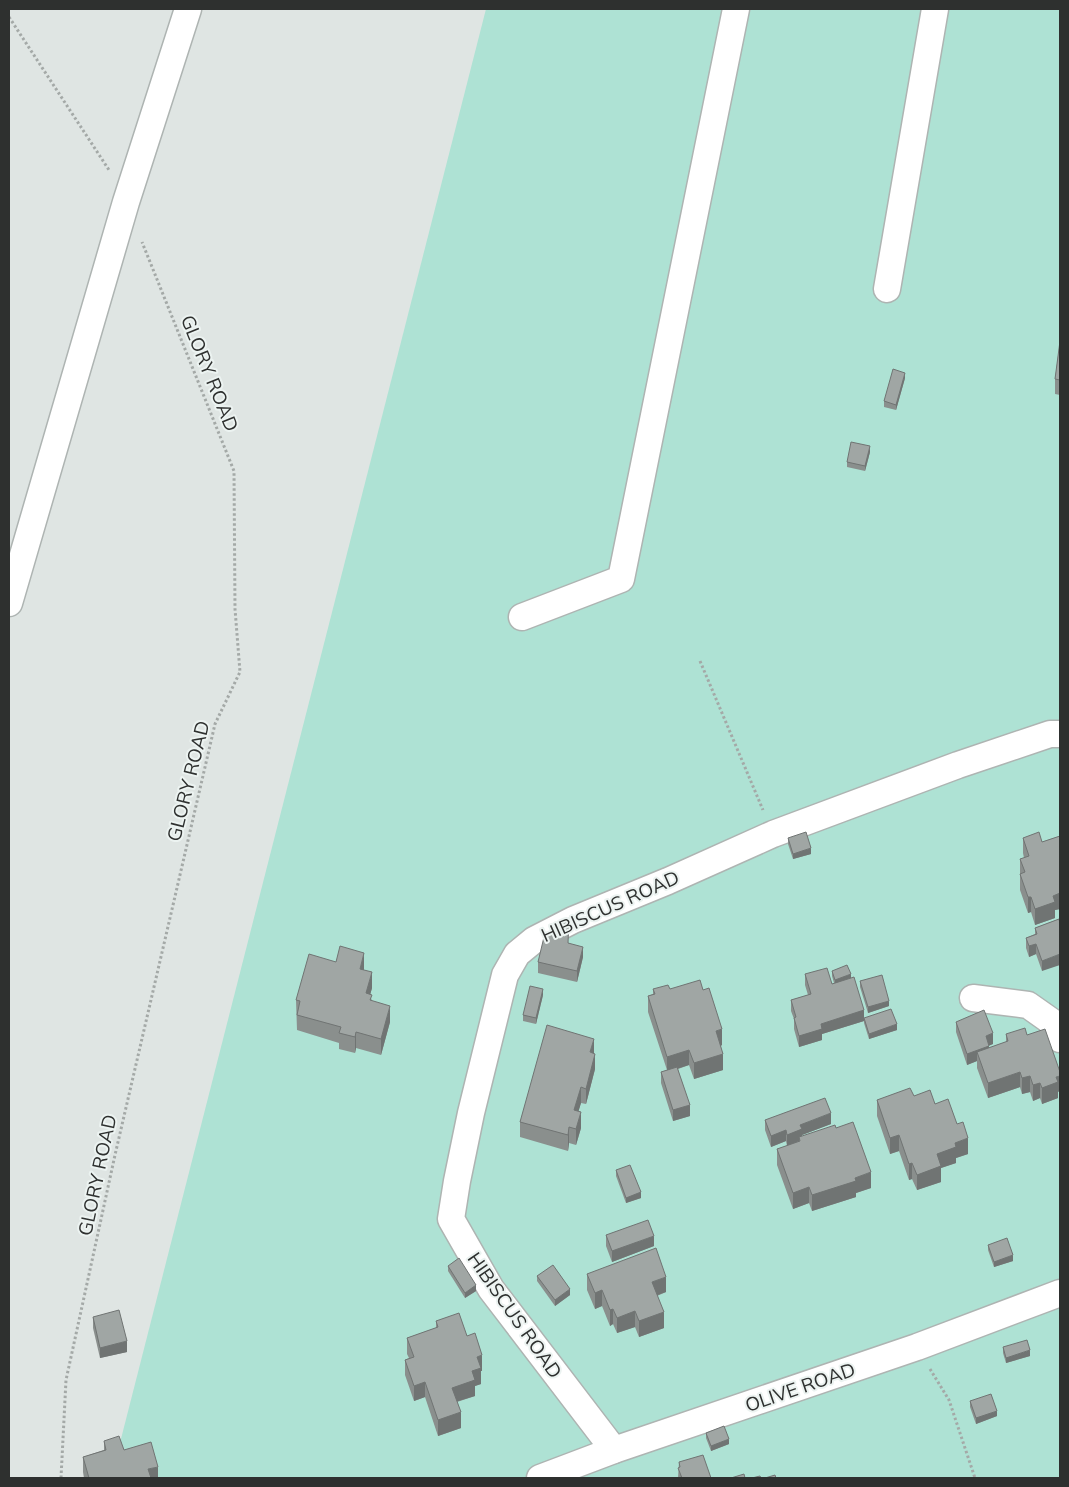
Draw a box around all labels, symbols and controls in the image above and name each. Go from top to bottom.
street label: GLORY ROAD [176,311,244,435]
street label: GLORY ROAD [161,718,215,844]
street label: HIBISCUS ROAD [537,865,683,947]
street label: GLORY ROAD [72,1112,122,1238]
street label: HIBISCUS ROAD [463,1247,567,1383]
street label: OLIVE ROAD [742,1357,858,1417]

